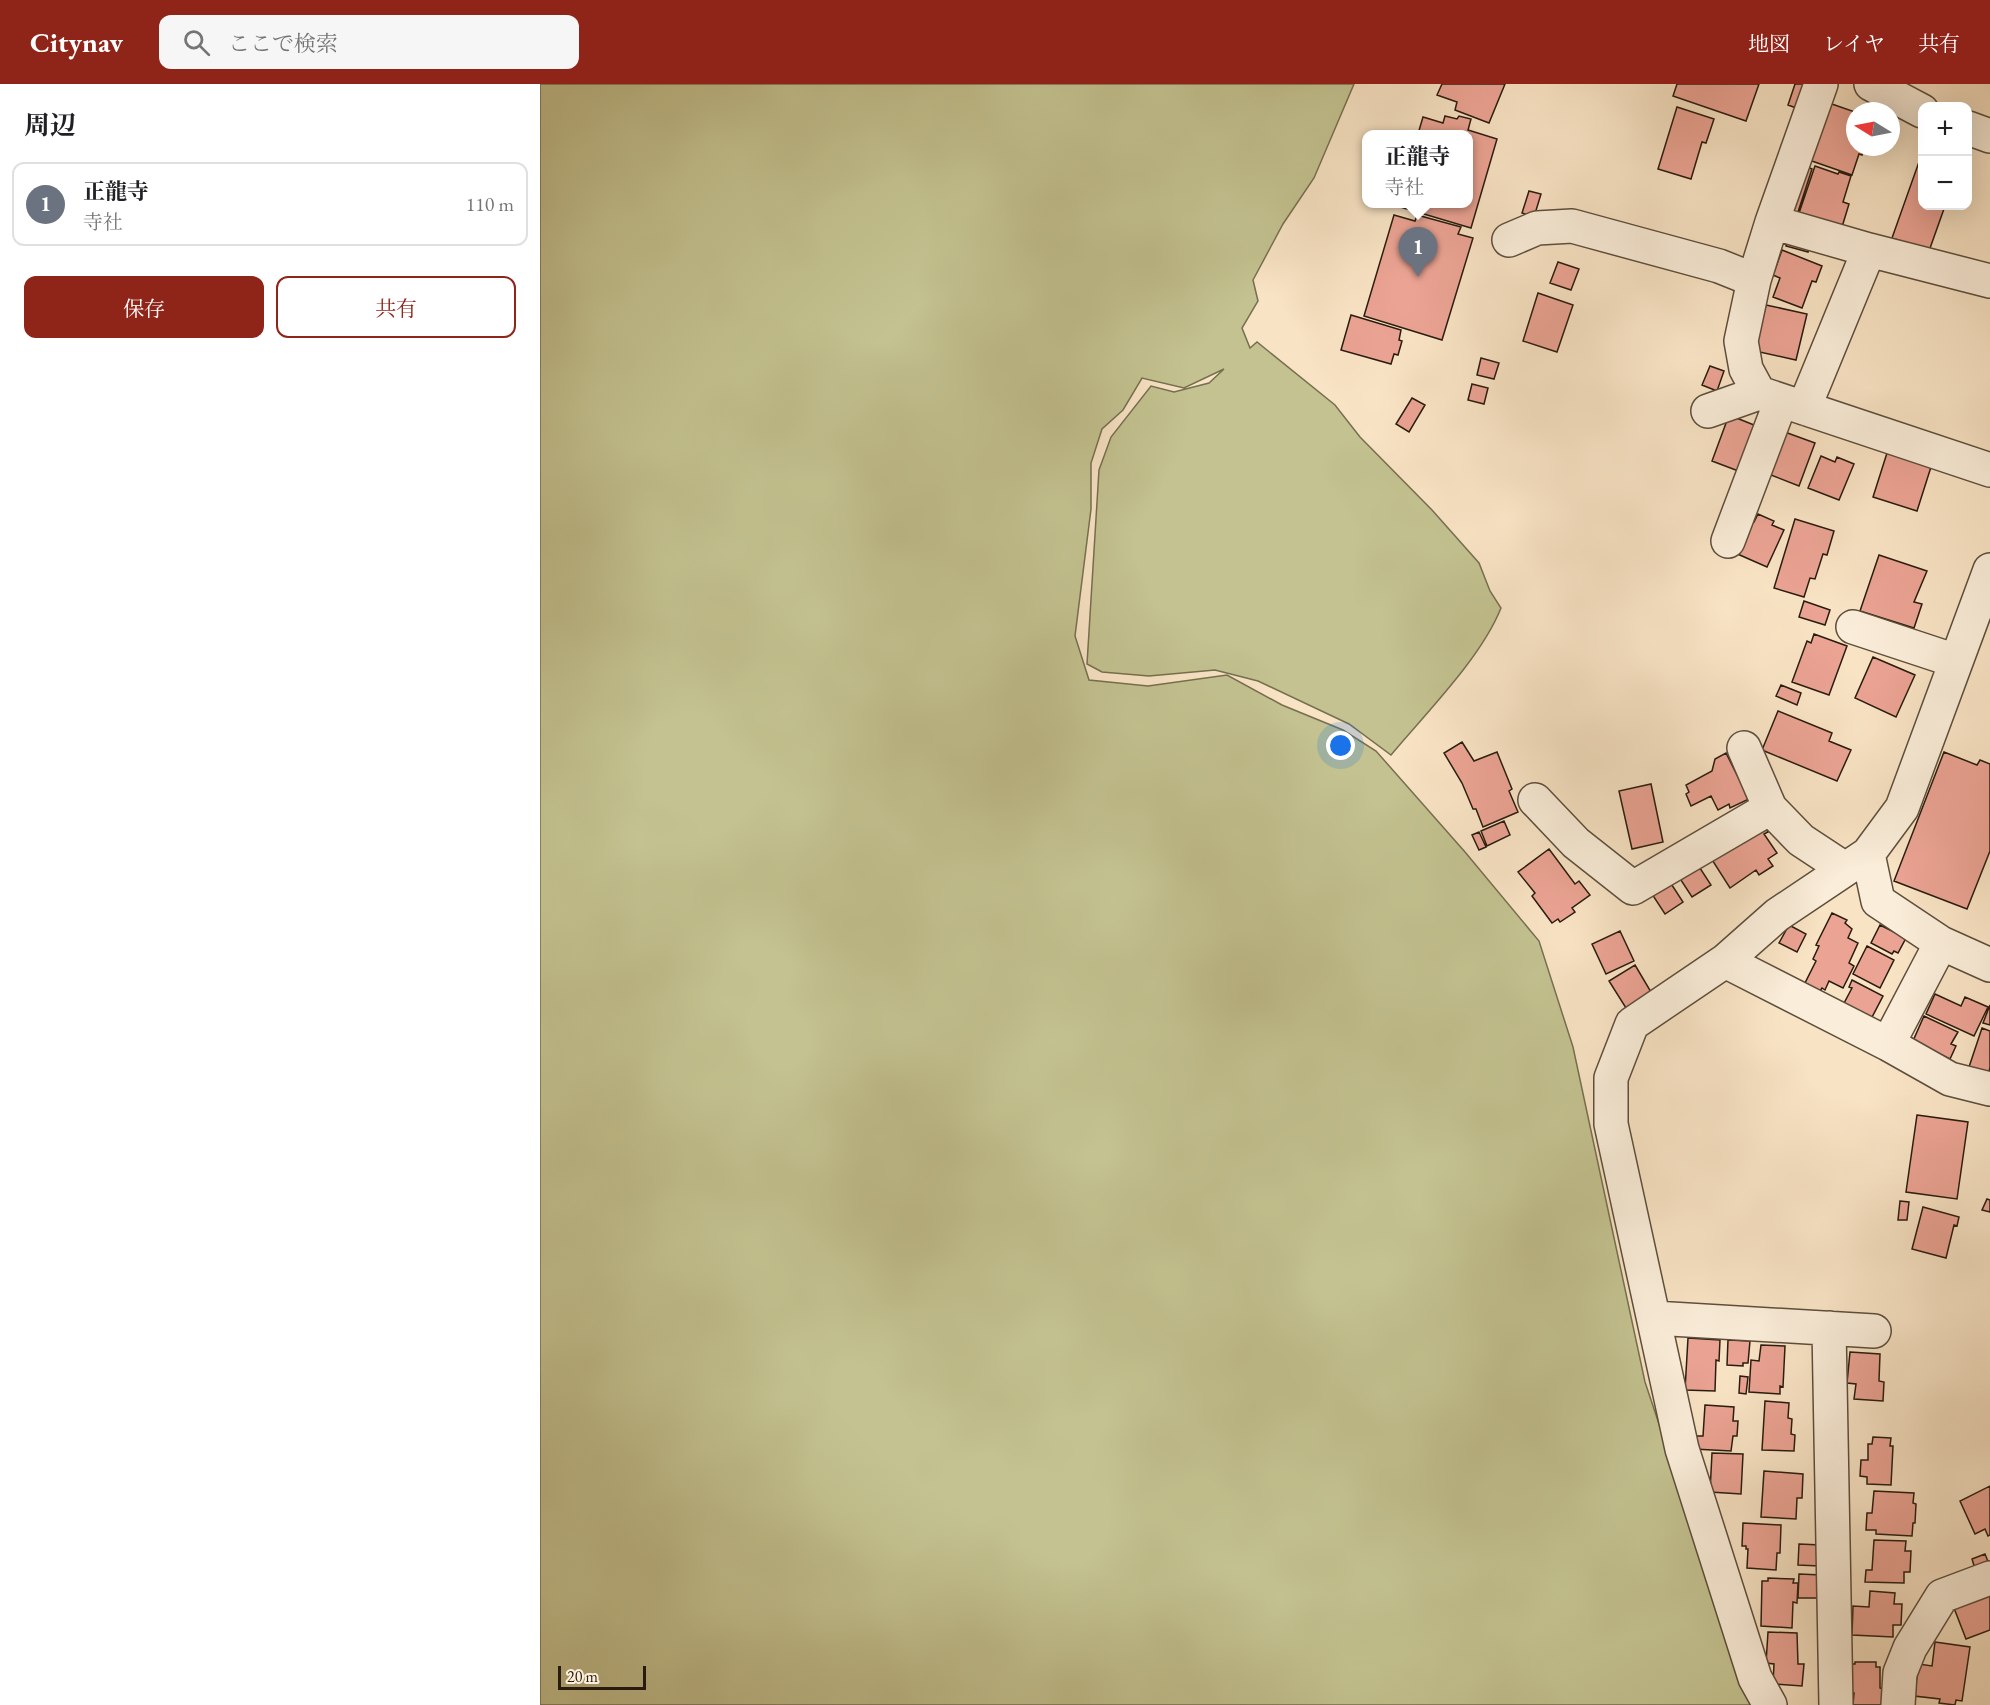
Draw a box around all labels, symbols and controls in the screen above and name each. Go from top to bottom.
search box [159,15,579,69]
text: Citynav [30,24,123,60]
icon: search [180,26,213,59]
text: ここで検索 [228,29,338,58]
text: 地図 [1748,30,1790,57]
text: レイヤ [1823,30,1885,57]
text: 共有 [1918,30,1960,57]
north arrow [1846,102,1900,156]
map controls [1918,102,1972,210]
button: + [1918,102,1972,156]
text: 周辺 [24,108,76,142]
popup [1362,130,1473,208]
text: 正龍寺 [1384,142,1451,171]
button: − [1918,156,1972,210]
text: 寺社 [1384,174,1424,200]
text: 正龍寺 [83,177,149,206]
text: 1 [40,191,51,217]
text: 110 m [466,191,514,217]
text: 寺社 [83,209,123,235]
pin: 1 [1398,228,1438,277]
button: 保存 [24,276,264,338]
button: 共有 [276,276,516,338]
your location [1326,731,1355,760]
scale bar [558,1663,646,1690]
text: 20 m [567,1666,598,1687]

